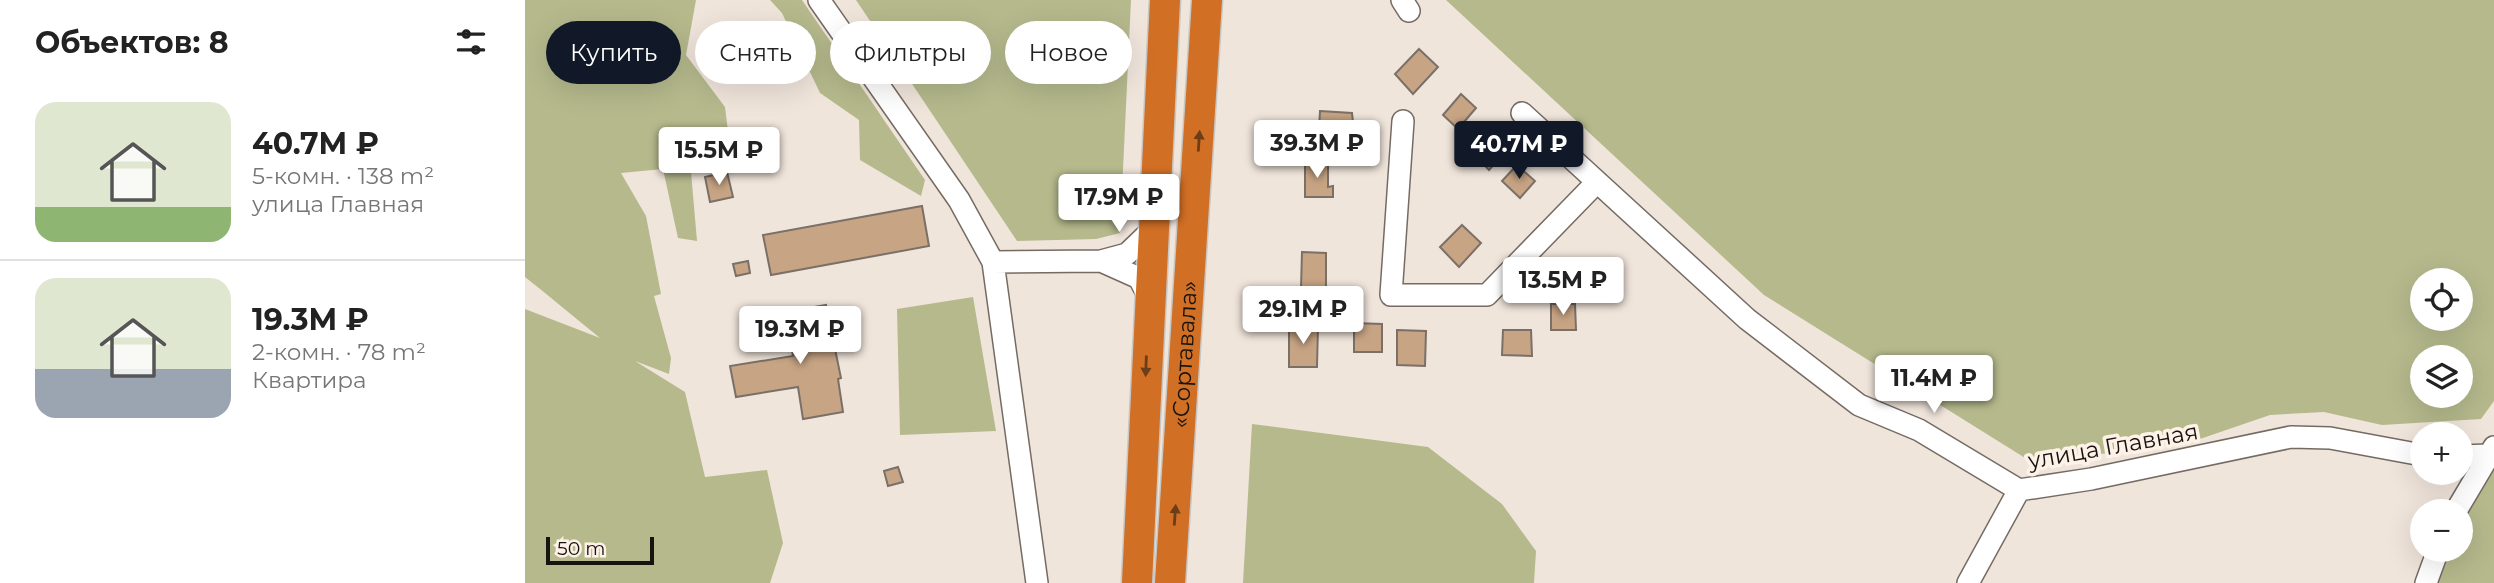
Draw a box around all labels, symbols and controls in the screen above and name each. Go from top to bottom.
chip: Купить [546,21,681,84]
chip: Снять [695,21,816,84]
chip: Фильтры [830,21,991,84]
chip: Новое [1005,21,1132,84]
icon: filters [452,23,490,61]
text: Объектов: 8 [35,24,229,61]
pin: 39.3M ₽ [1252,120,1382,180]
pin: 40.7M ₽ [1454,122,1584,181]
text: 40.7M ₽ [252,125,379,162]
pin: 15.5M ₽ [654,128,784,187]
text: 39.3M ₽ [1270,129,1364,157]
icon: home [91,130,175,214]
one-way arrow [1194,130,1205,152]
text: 40.7M ₽ [1470,130,1568,158]
text: 15.5M ₽ [675,136,763,164]
text: 5-комн. · 138 m² [252,162,434,190]
pin: 17.9M ₽ [1054,174,1184,234]
text: 17.9M ₽ [1074,183,1164,211]
text: улица Главная [252,190,424,218]
pin: 13.5M ₽ [1498,258,1628,317]
text: 13.5M ₽ [1519,266,1607,294]
map controls [2410,268,2473,562]
button: locate [2410,268,2473,331]
street label: «Сортавала» [1166,280,1203,429]
pin: 29.1M ₽ [1238,286,1368,346]
text: 29.1M ₽ [1259,295,1347,323]
text: 19.3M ₽ [252,301,369,338]
icon: home [91,306,175,390]
pin: 19.3M ₽ [735,306,865,366]
text: 19.3M ₽ [755,315,845,343]
text: 2-комн. · 78 m² [252,338,426,366]
button: layers [2410,345,2473,408]
one-way arrow [1140,355,1151,377]
pin: 11.4M ₽ [1869,356,1999,415]
text: 11.4M ₽ [1891,364,1977,392]
text: Квартира [252,366,366,394]
street label: улица Главная [2025,417,2200,475]
button: + [2410,422,2473,485]
button: − [2410,499,2473,562]
one-way arrow [1169,504,1180,526]
scale bar [546,534,655,566]
text: 50 m [557,537,605,560]

